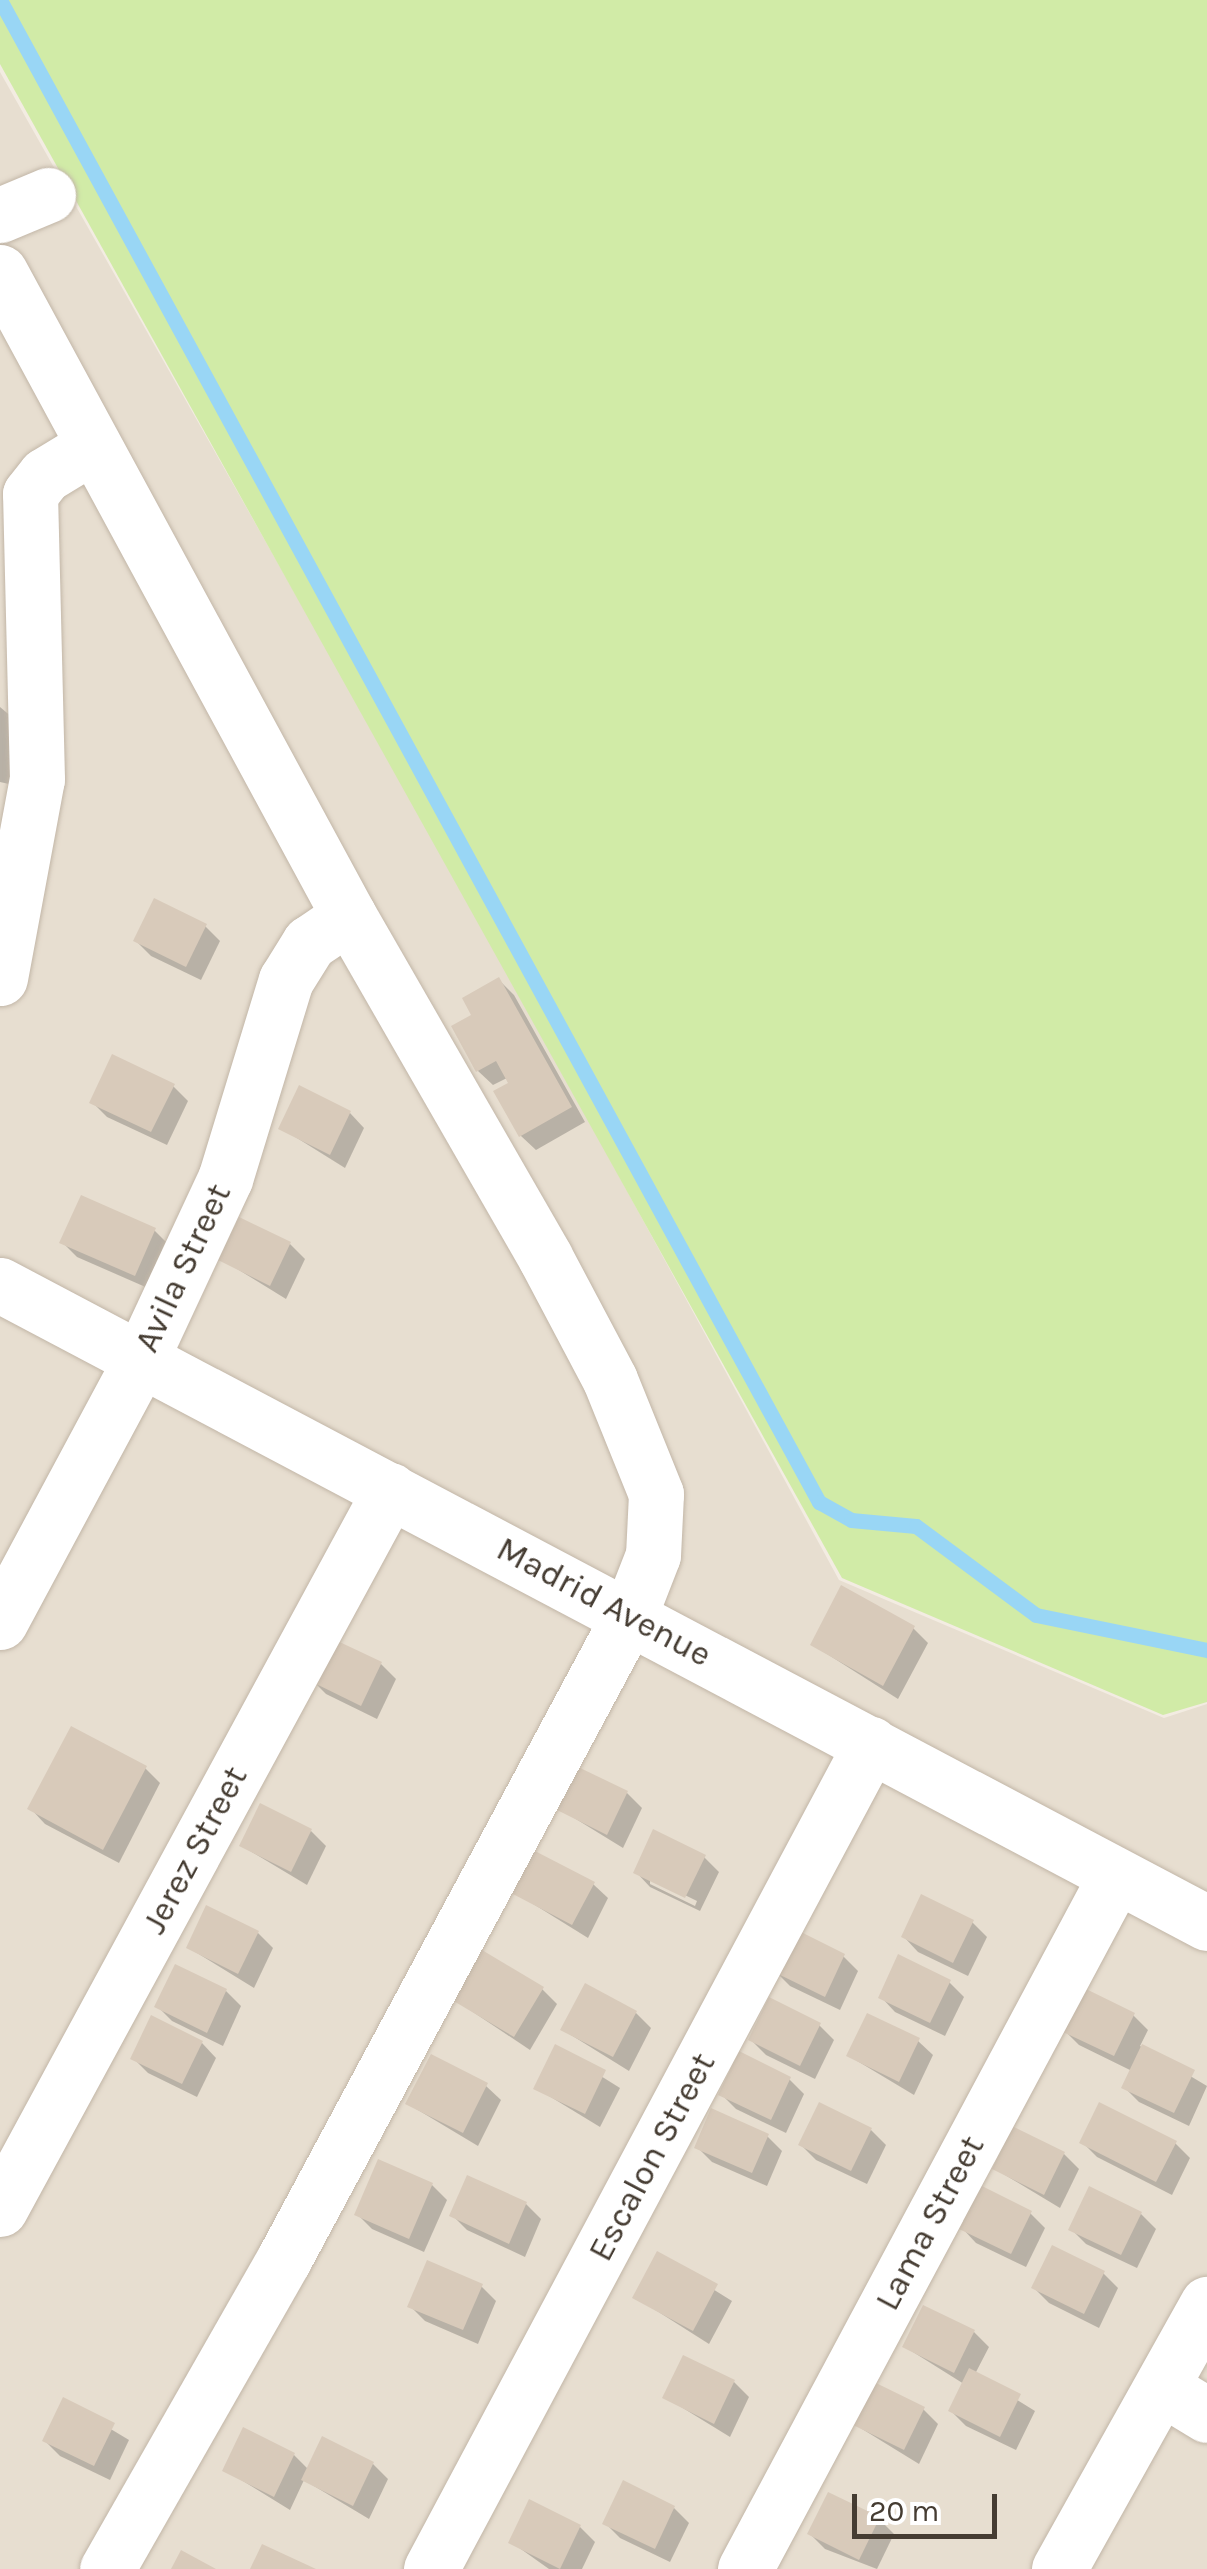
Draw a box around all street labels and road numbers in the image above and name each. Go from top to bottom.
street label: Avila Street [126,1177,240,1359]
street label: Madrid Avenue [490,1528,718,1676]
street label: Jerez Street [133,1759,257,1941]
street label: Escalon Street [580,2046,724,2268]
street label: Lama Street [866,2128,994,2318]

